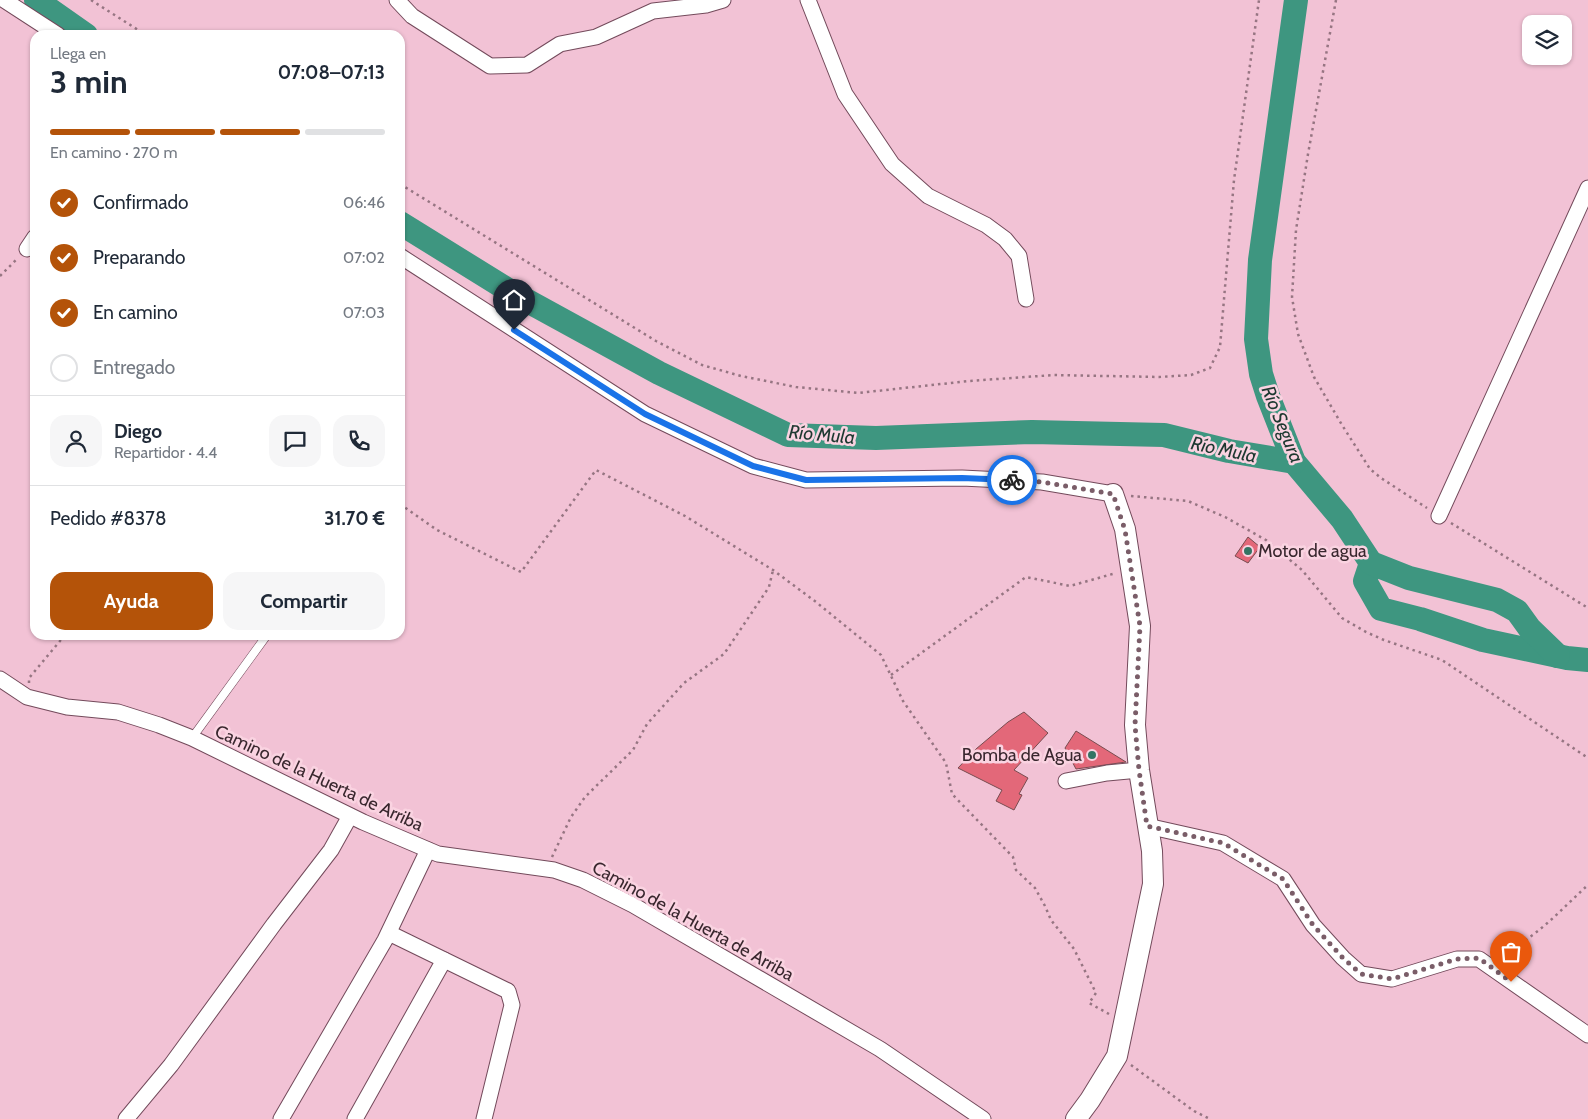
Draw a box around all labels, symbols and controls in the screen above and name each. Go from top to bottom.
map controls [1522,15,1572,65]
button: layers [1522,15,1572,65]
text: Llega en [50,44,106,63]
text: 07:08–07:13 [278,61,385,84]
text: 3 min [50,62,128,101]
text: En camino · 270 m [50,143,177,162]
icon: check [50,189,78,217]
text: Confirmado [93,191,189,214]
text: 06:46 [343,193,385,212]
icon: check [50,244,78,272]
text: Preparando [93,246,186,269]
text: 07:02 [343,248,385,267]
pin [493,279,535,330]
icon: home [500,286,528,314]
icon: check [50,299,78,327]
text: En camino [93,301,178,324]
text: 07:03 [343,303,385,322]
text: Entregado [93,356,175,379]
water label: Río Segura [1257,382,1308,466]
button: person [50,415,102,467]
button: chat [269,415,321,467]
button: phone [333,415,385,467]
text: Diego [114,420,162,443]
water label: Río Mula [788,420,856,449]
water label: Río Mula [1189,431,1259,468]
text: Repartidor · 4.4 [114,443,217,462]
courier [987,455,1037,505]
icon: bike [998,466,1026,494]
text: Pedido #8378 [50,507,166,530]
text: 31.70 € [324,507,385,530]
place label: Motor de agua [1258,540,1367,562]
marker: Motor de agua [1242,545,1254,557]
button: Ayuda [50,572,213,630]
button: Compartir [223,572,385,630]
street label: Camino de la Huerta de Arriba [211,720,427,836]
place label: Bomba de Agua [962,744,1082,766]
marker: Bomba de Agua [1086,749,1098,761]
street label: Camino de la Huerta de Arriba [588,856,798,986]
pin [1490,931,1532,982]
icon: bag [1497,938,1525,966]

